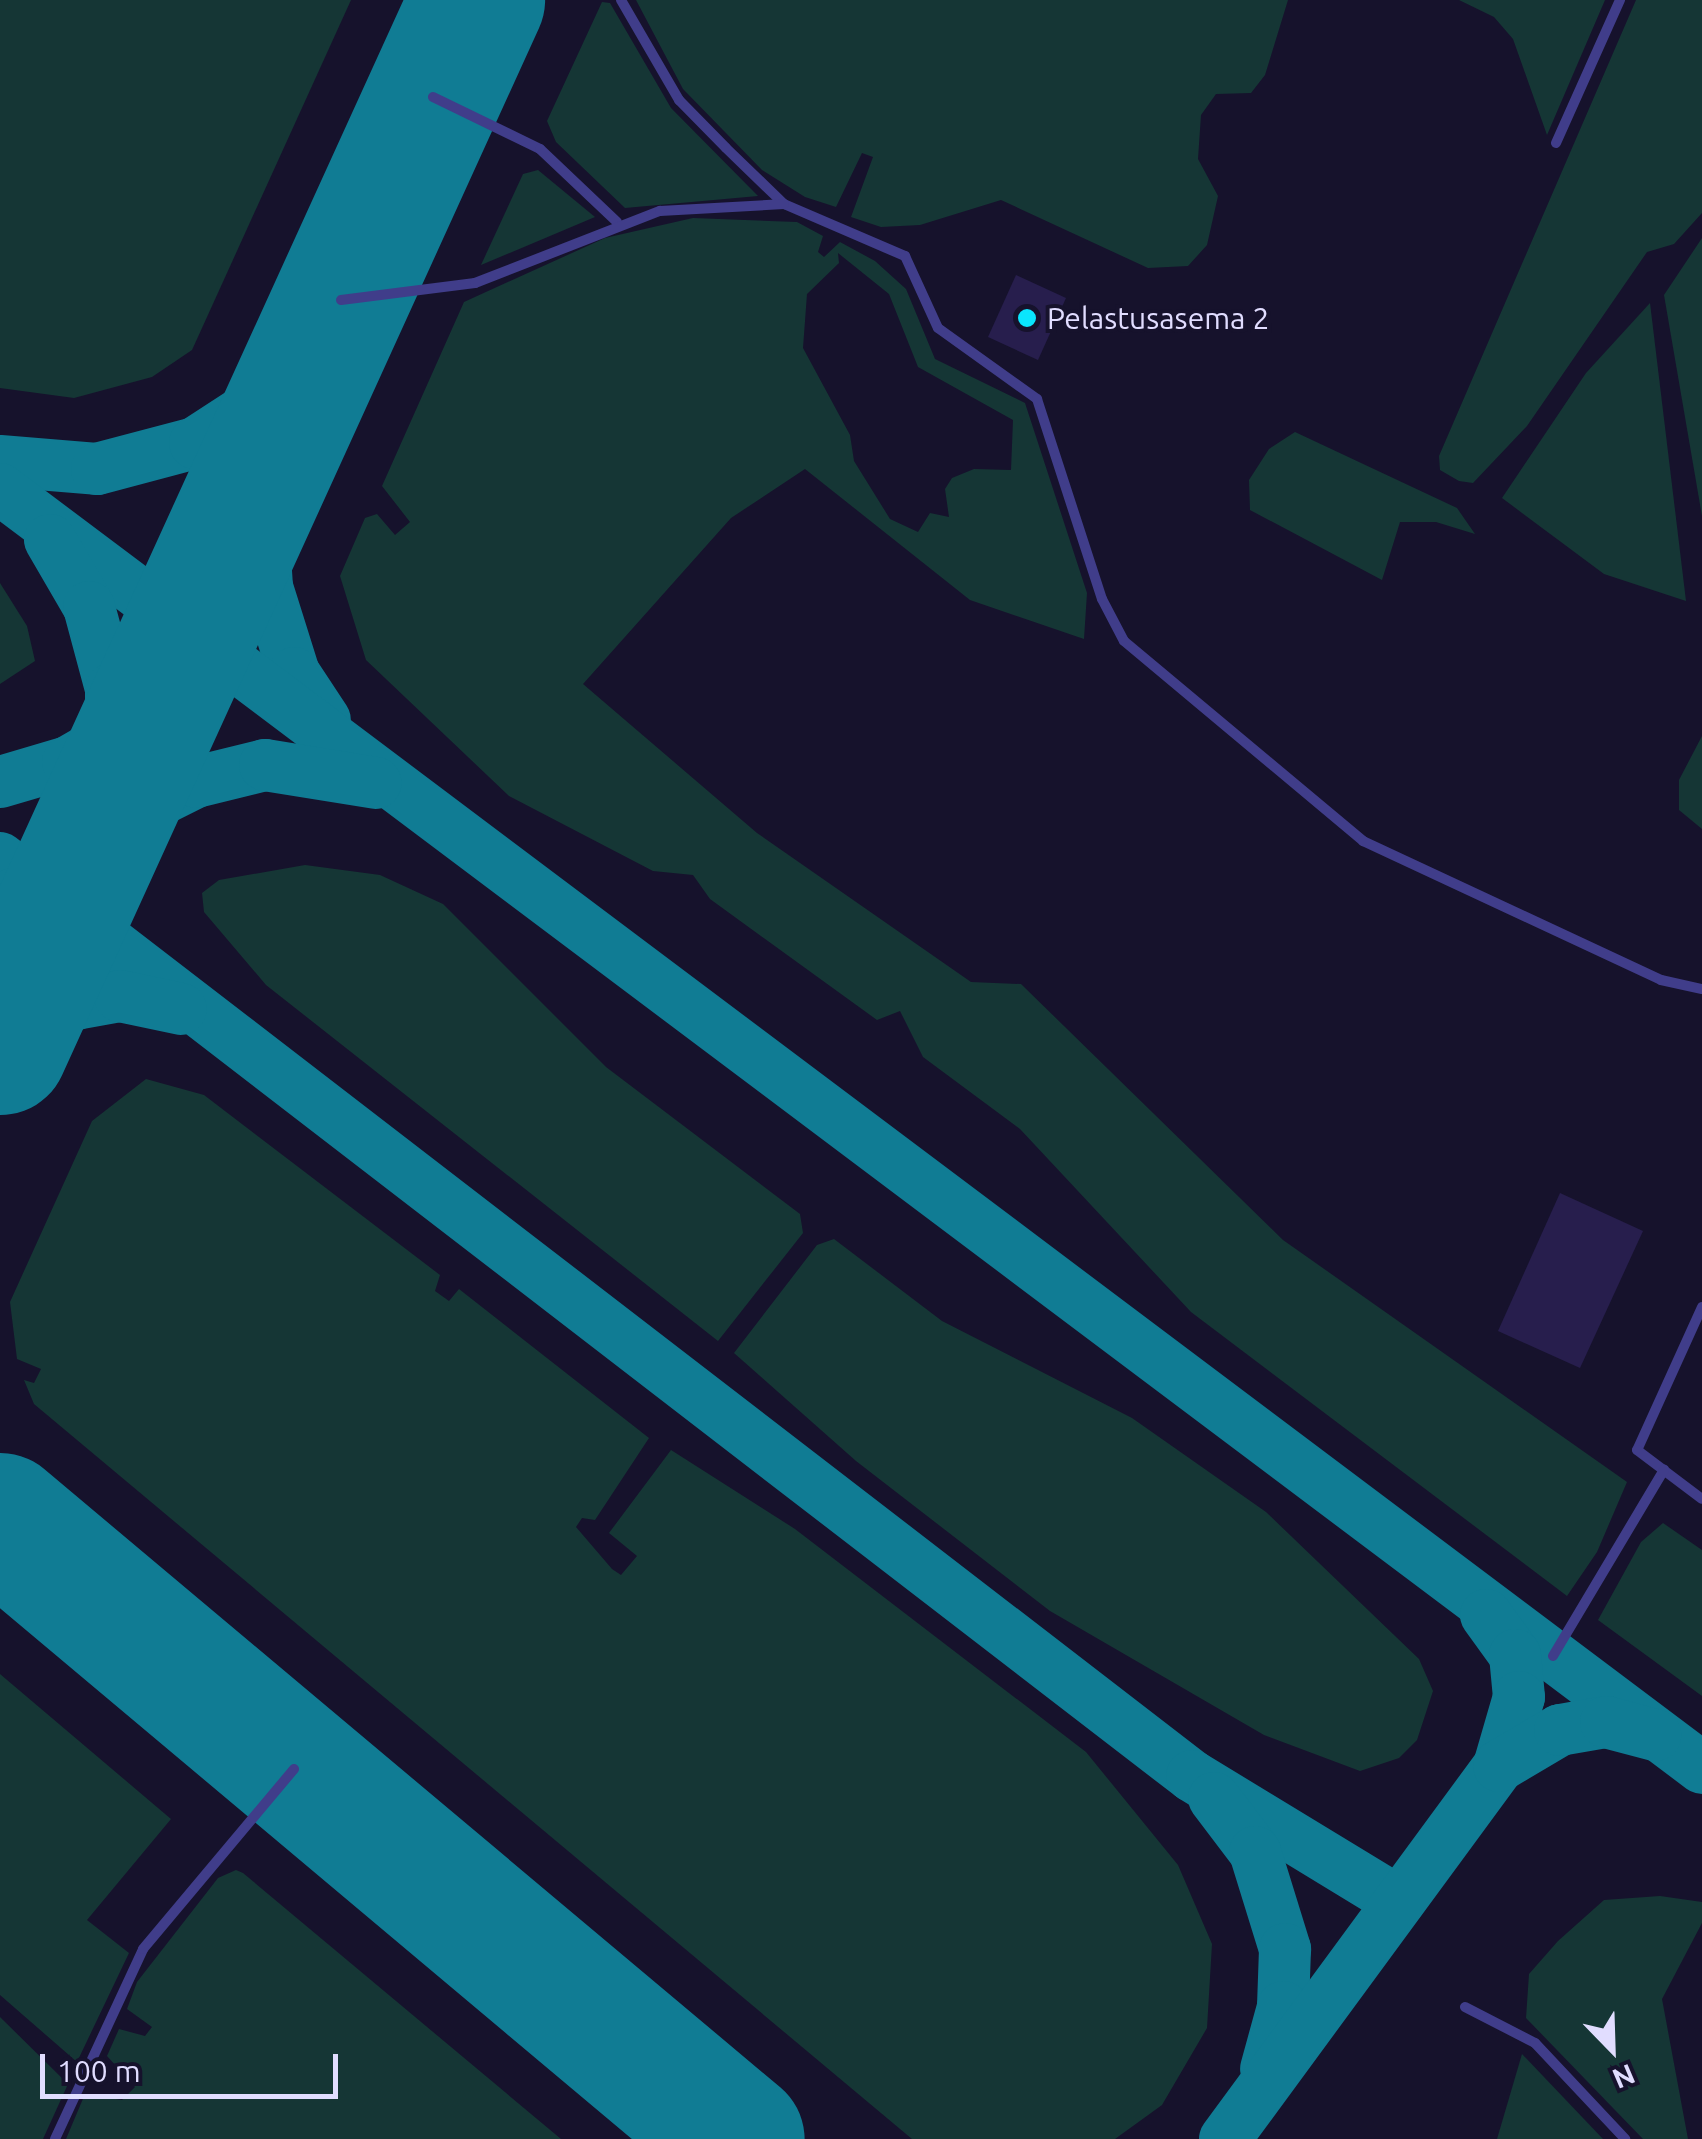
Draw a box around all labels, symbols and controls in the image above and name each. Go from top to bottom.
place label: Pelastusasema 2 [1047,300,1269,336]
marker: Pelastusasema 2 [1016,307,1038,329]
north arrow [1562,1999,1662,2099]
scale bar [45,2034,342,2096]
text: 100 m [57,2054,141,2088]
text: N [1608,2059,1640,2095]

